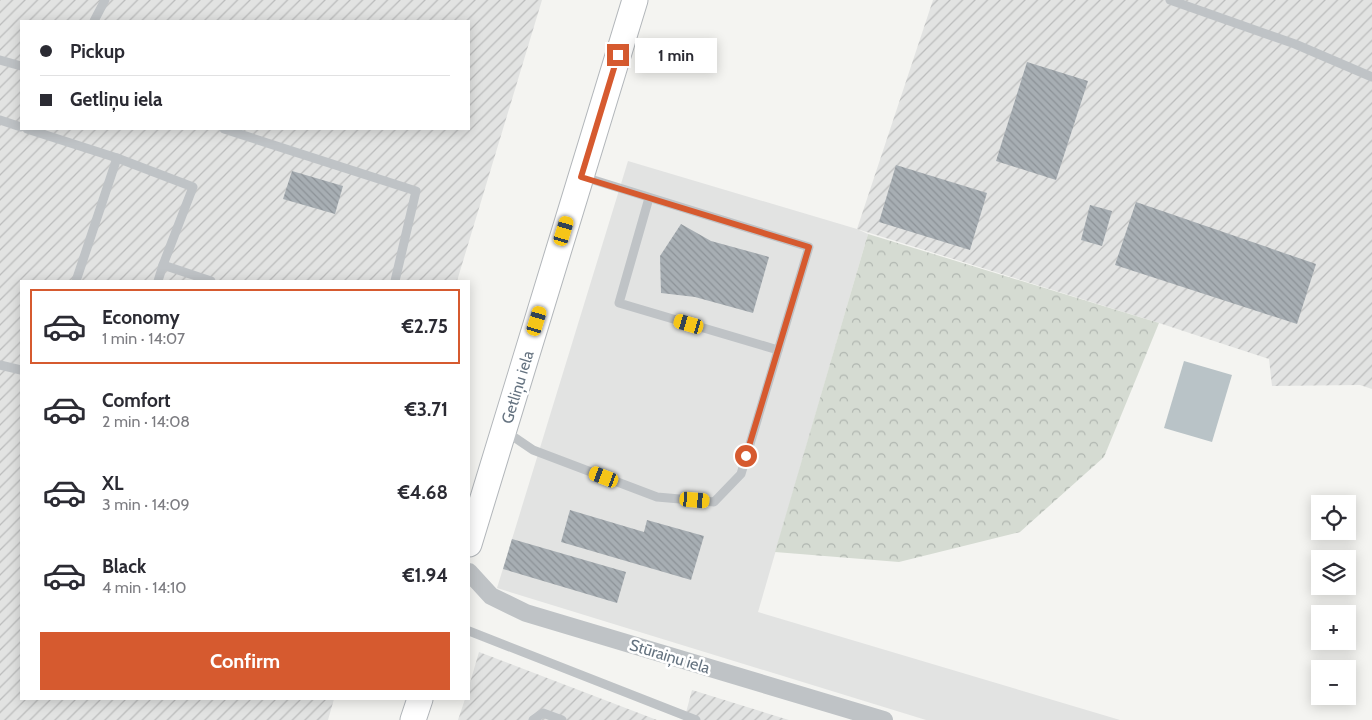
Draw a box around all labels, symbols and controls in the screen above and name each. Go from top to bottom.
callout: 1 min [636,38,718,72]
text: Pickup [70,40,125,63]
route end [607,44,629,66]
text: 1 min [658,46,694,65]
text: Getliņu iela [70,88,162,111]
car [552,214,575,248]
icon: car [42,304,87,349]
car [525,304,548,338]
text: Economy [102,306,180,329]
car [672,313,705,335]
text: €2.75 [402,315,448,338]
text: 1 min · 14:07 [102,329,185,348]
street label: Getliņu iela [497,348,539,426]
icon: car [42,387,87,432]
text: Comfort [102,389,171,412]
text: €3.71 [405,398,448,421]
text: 2 min · 14:08 [102,412,190,431]
route start [735,445,757,467]
car [587,465,620,489]
icon: car [42,470,87,515]
text: XL [102,472,123,495]
text: €4.68 [398,481,448,504]
car [679,491,710,509]
text: 3 min · 14:09 [102,495,190,514]
map controls [1311,495,1356,705]
button: locate [1311,495,1356,540]
button: layers [1311,550,1356,595]
icon: car [42,553,87,598]
text: Black [102,555,146,578]
text: €1.94 [402,564,448,587]
text: 4 min · 14:10 [102,578,186,597]
button: + [1311,605,1356,650]
button: Confirm [40,632,450,690]
street label: Stūraiņu iela [627,635,713,679]
button: − [1311,660,1356,705]

